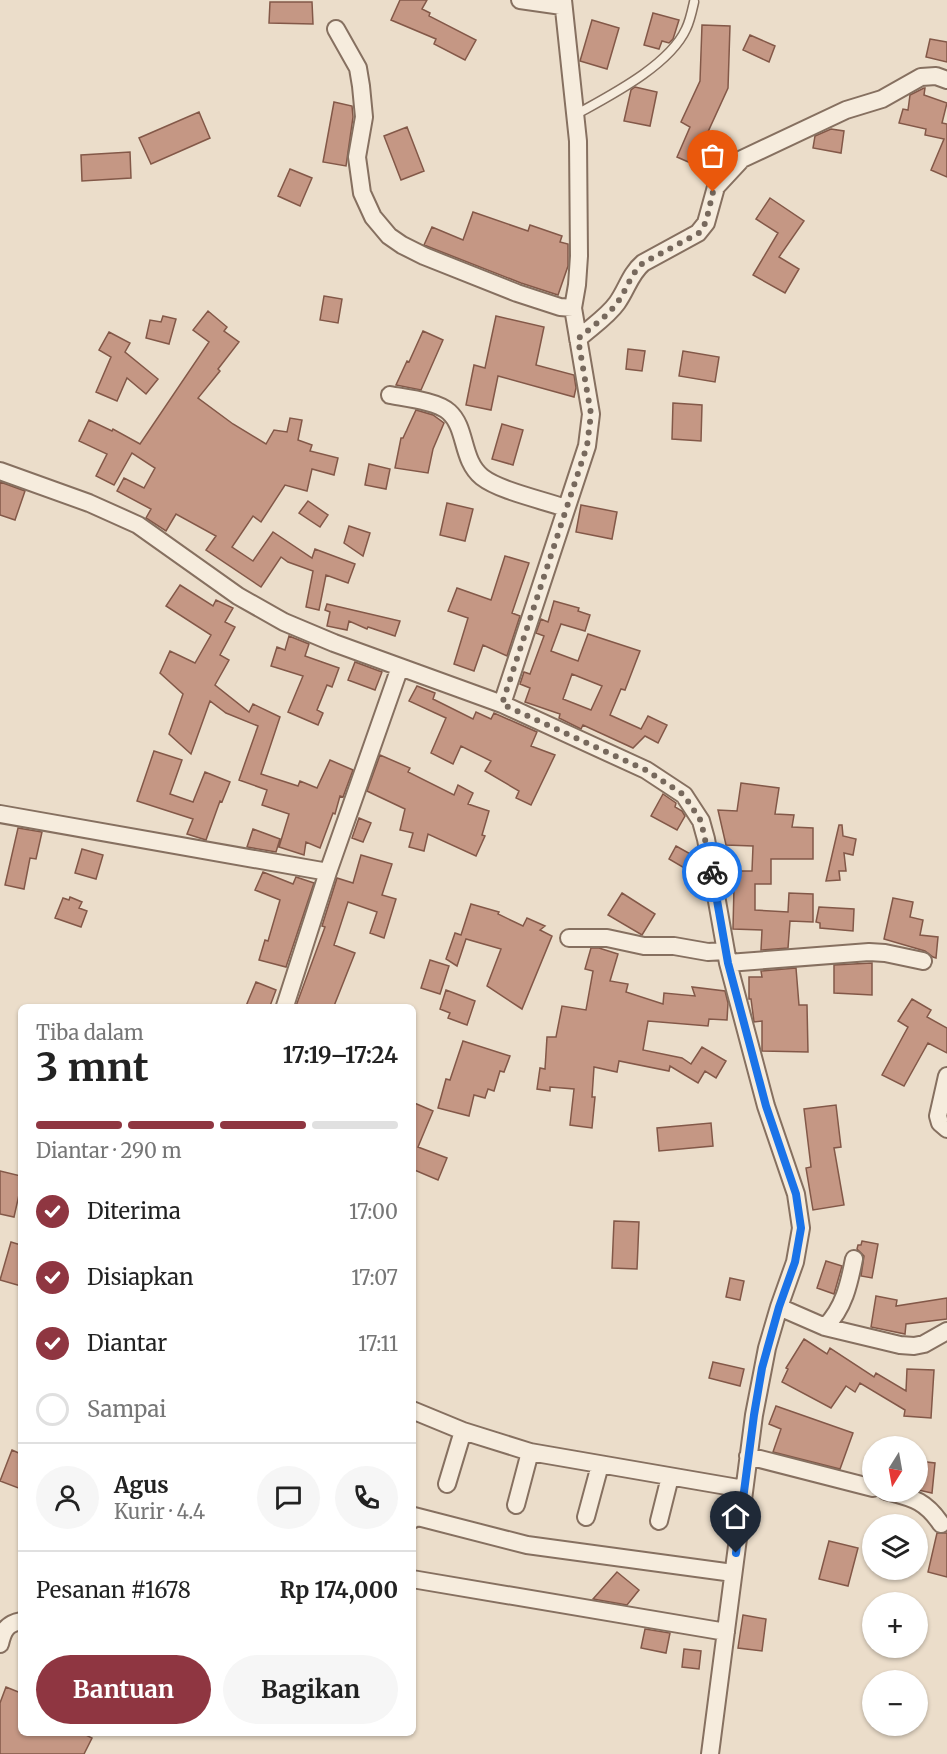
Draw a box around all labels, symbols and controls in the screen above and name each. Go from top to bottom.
pin [687,130,738,192]
icon: bag [696,139,729,172]
courier [682,842,742,902]
icon: bike [696,856,729,889]
text: Tiba dalam [36,1020,144,1045]
text: 17:19–17:24 [283,1041,398,1069]
text: 3 mnt [36,1043,149,1092]
text: Diantar · 290 m [36,1138,182,1163]
icon: check [36,1195,69,1228]
text: Diterima [87,1197,181,1225]
text: 17:00 [349,1199,398,1224]
icon: check [36,1261,69,1294]
text: Disiapkan [87,1263,193,1291]
text: 17:07 [351,1265,398,1290]
icon: check [36,1327,69,1360]
text: Diantar [87,1329,167,1357]
text: 17:11 [358,1331,398,1356]
text: Sampai [87,1395,166,1423]
north arrow [862,1436,928,1502]
map controls [862,1436,928,1736]
button: person [36,1466,99,1529]
button: chat [257,1466,320,1529]
button: phone [335,1466,398,1529]
text: Agus [114,1471,169,1499]
pin [710,1491,761,1553]
text: Kurir · 4.4 [114,1499,205,1524]
icon: home [719,1500,752,1533]
button: layers [862,1514,928,1580]
text: Pesanan #1678 [36,1576,191,1604]
text: Rp 174,000 [280,1576,398,1604]
button: + [862,1592,928,1658]
button: Bantuan [36,1655,211,1724]
button: Bagikan [223,1655,398,1724]
button: − [862,1670,928,1736]

